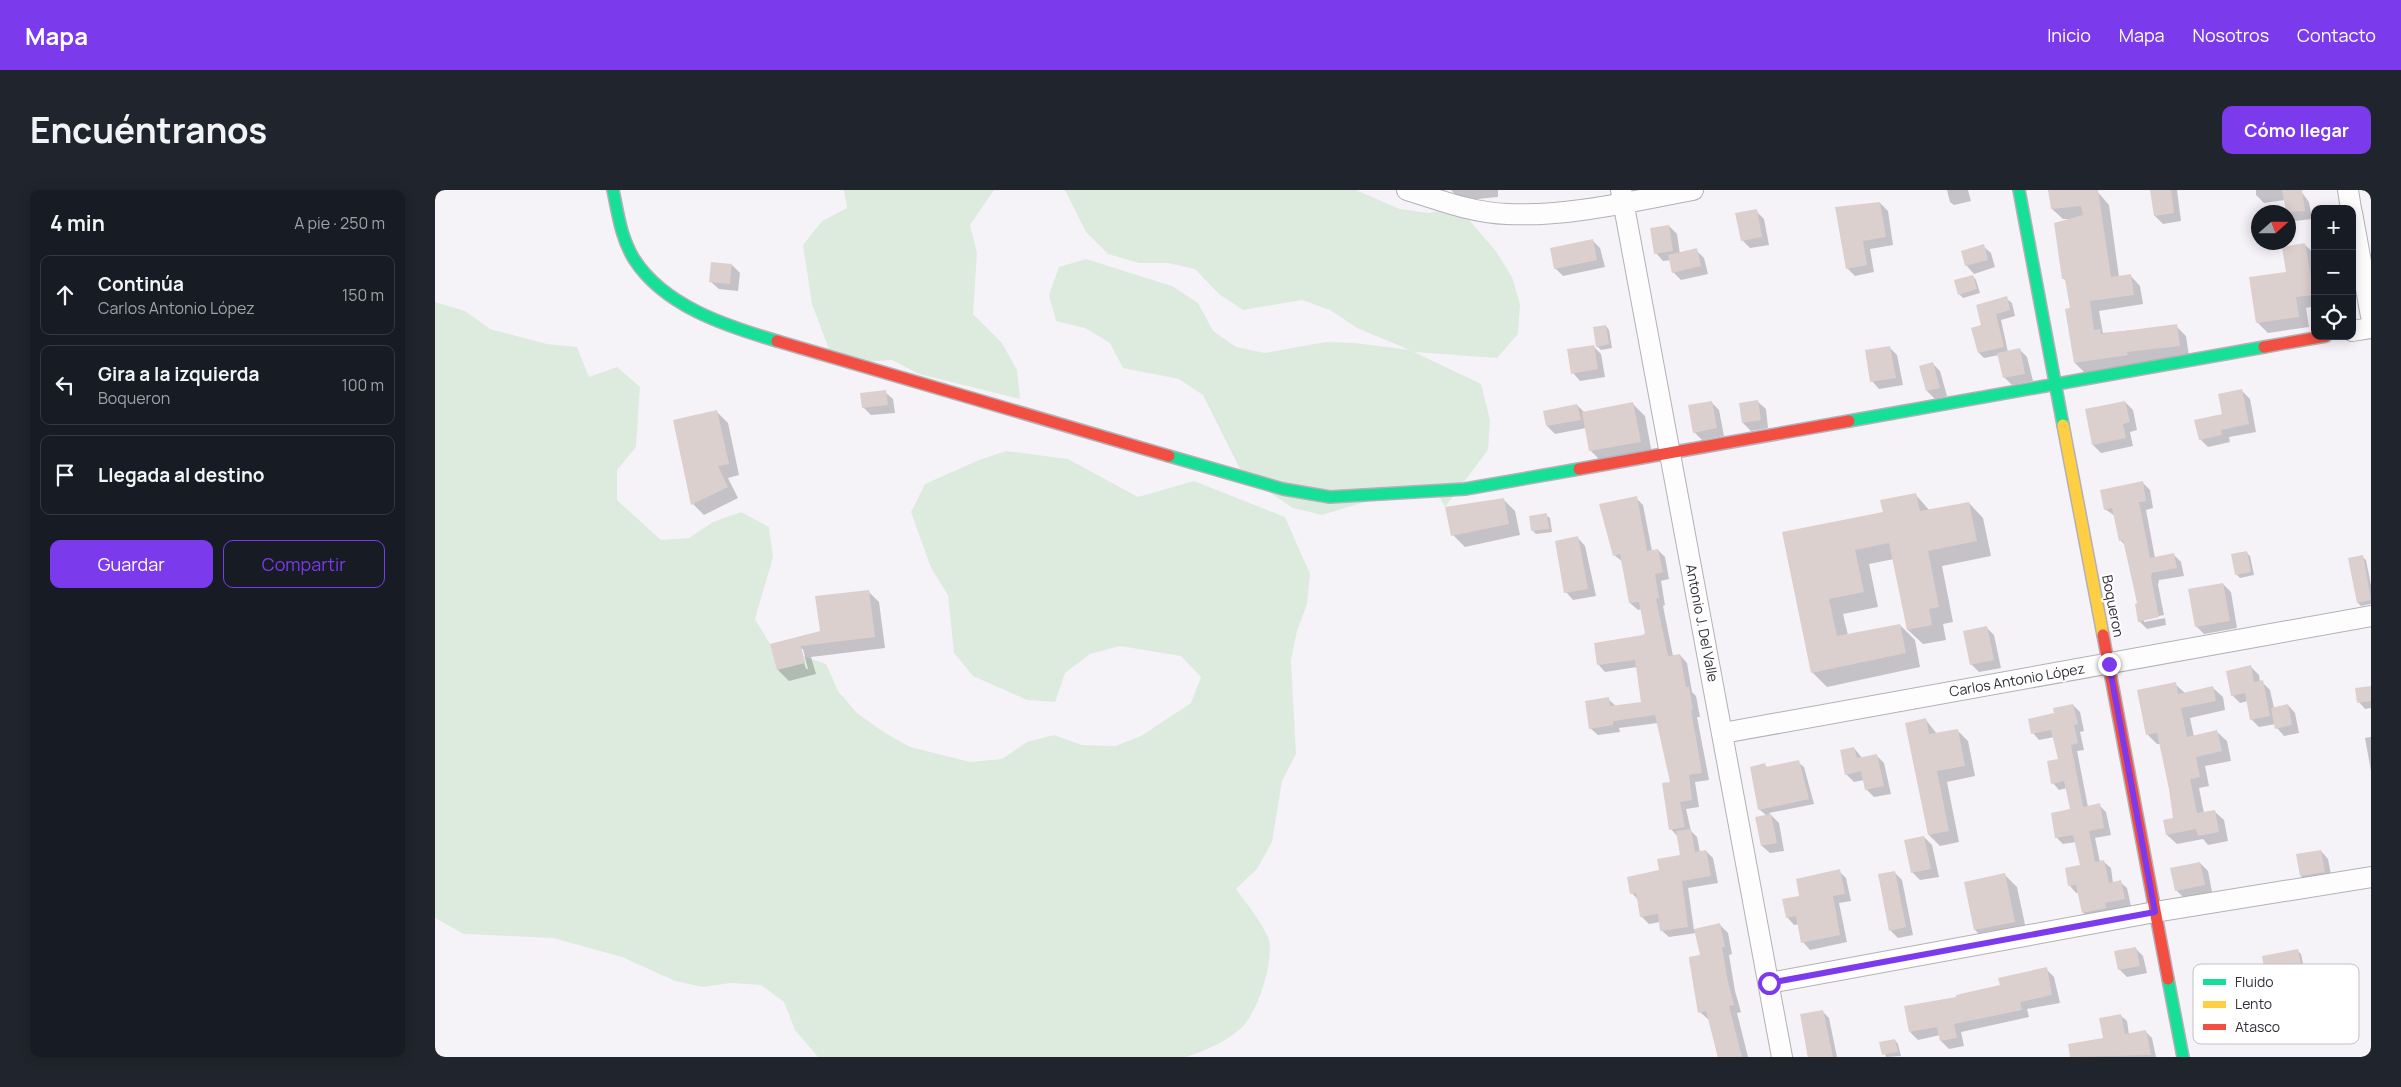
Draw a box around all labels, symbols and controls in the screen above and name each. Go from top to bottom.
text: Mapa [25,19,88,52]
text: Inicio [2047,23,2091,47]
text: Mapa [2119,23,2165,47]
text: Nosotros [2193,23,2269,47]
text: Contacto [2297,23,2376,47]
text: Encuéntranos [30,106,267,154]
button: Cómo llegar [2222,106,2371,154]
north arrow [2251,205,2296,250]
map controls [2311,205,2356,340]
button: + [2311,205,2356,250]
text: 4 min [50,209,105,237]
text: A pie · 250 m [294,212,385,234]
button: − [2311,250,2356,295]
text: Continúa [98,271,184,297]
icon: ahead [51,281,79,309]
text: 150 m [342,284,384,306]
button: locate [2311,295,2356,340]
text: Carlos Antonio López [98,297,255,319]
text: Gira a la izquierda [98,361,259,387]
icon: left [51,371,79,399]
text: 100 m [341,374,384,396]
text: Boqueron [98,387,170,409]
icon: arrive [51,461,79,489]
text: Llegada al destino [98,462,265,488]
button: Guardar [50,540,213,588]
button: Compartir [223,540,385,588]
street label: Antonio J. Del Valle [1682,562,1723,683]
street label: Boqueron [2098,573,2129,639]
route end [2098,653,2121,676]
street label: Carlos Antonio López [1948,658,2086,701]
legend [2193,964,2359,1044]
route start [1758,972,1781,995]
text: Fluido [2235,972,2273,991]
text: Lento [2235,994,2272,1013]
text: Atasco [2235,1017,2280,1036]

